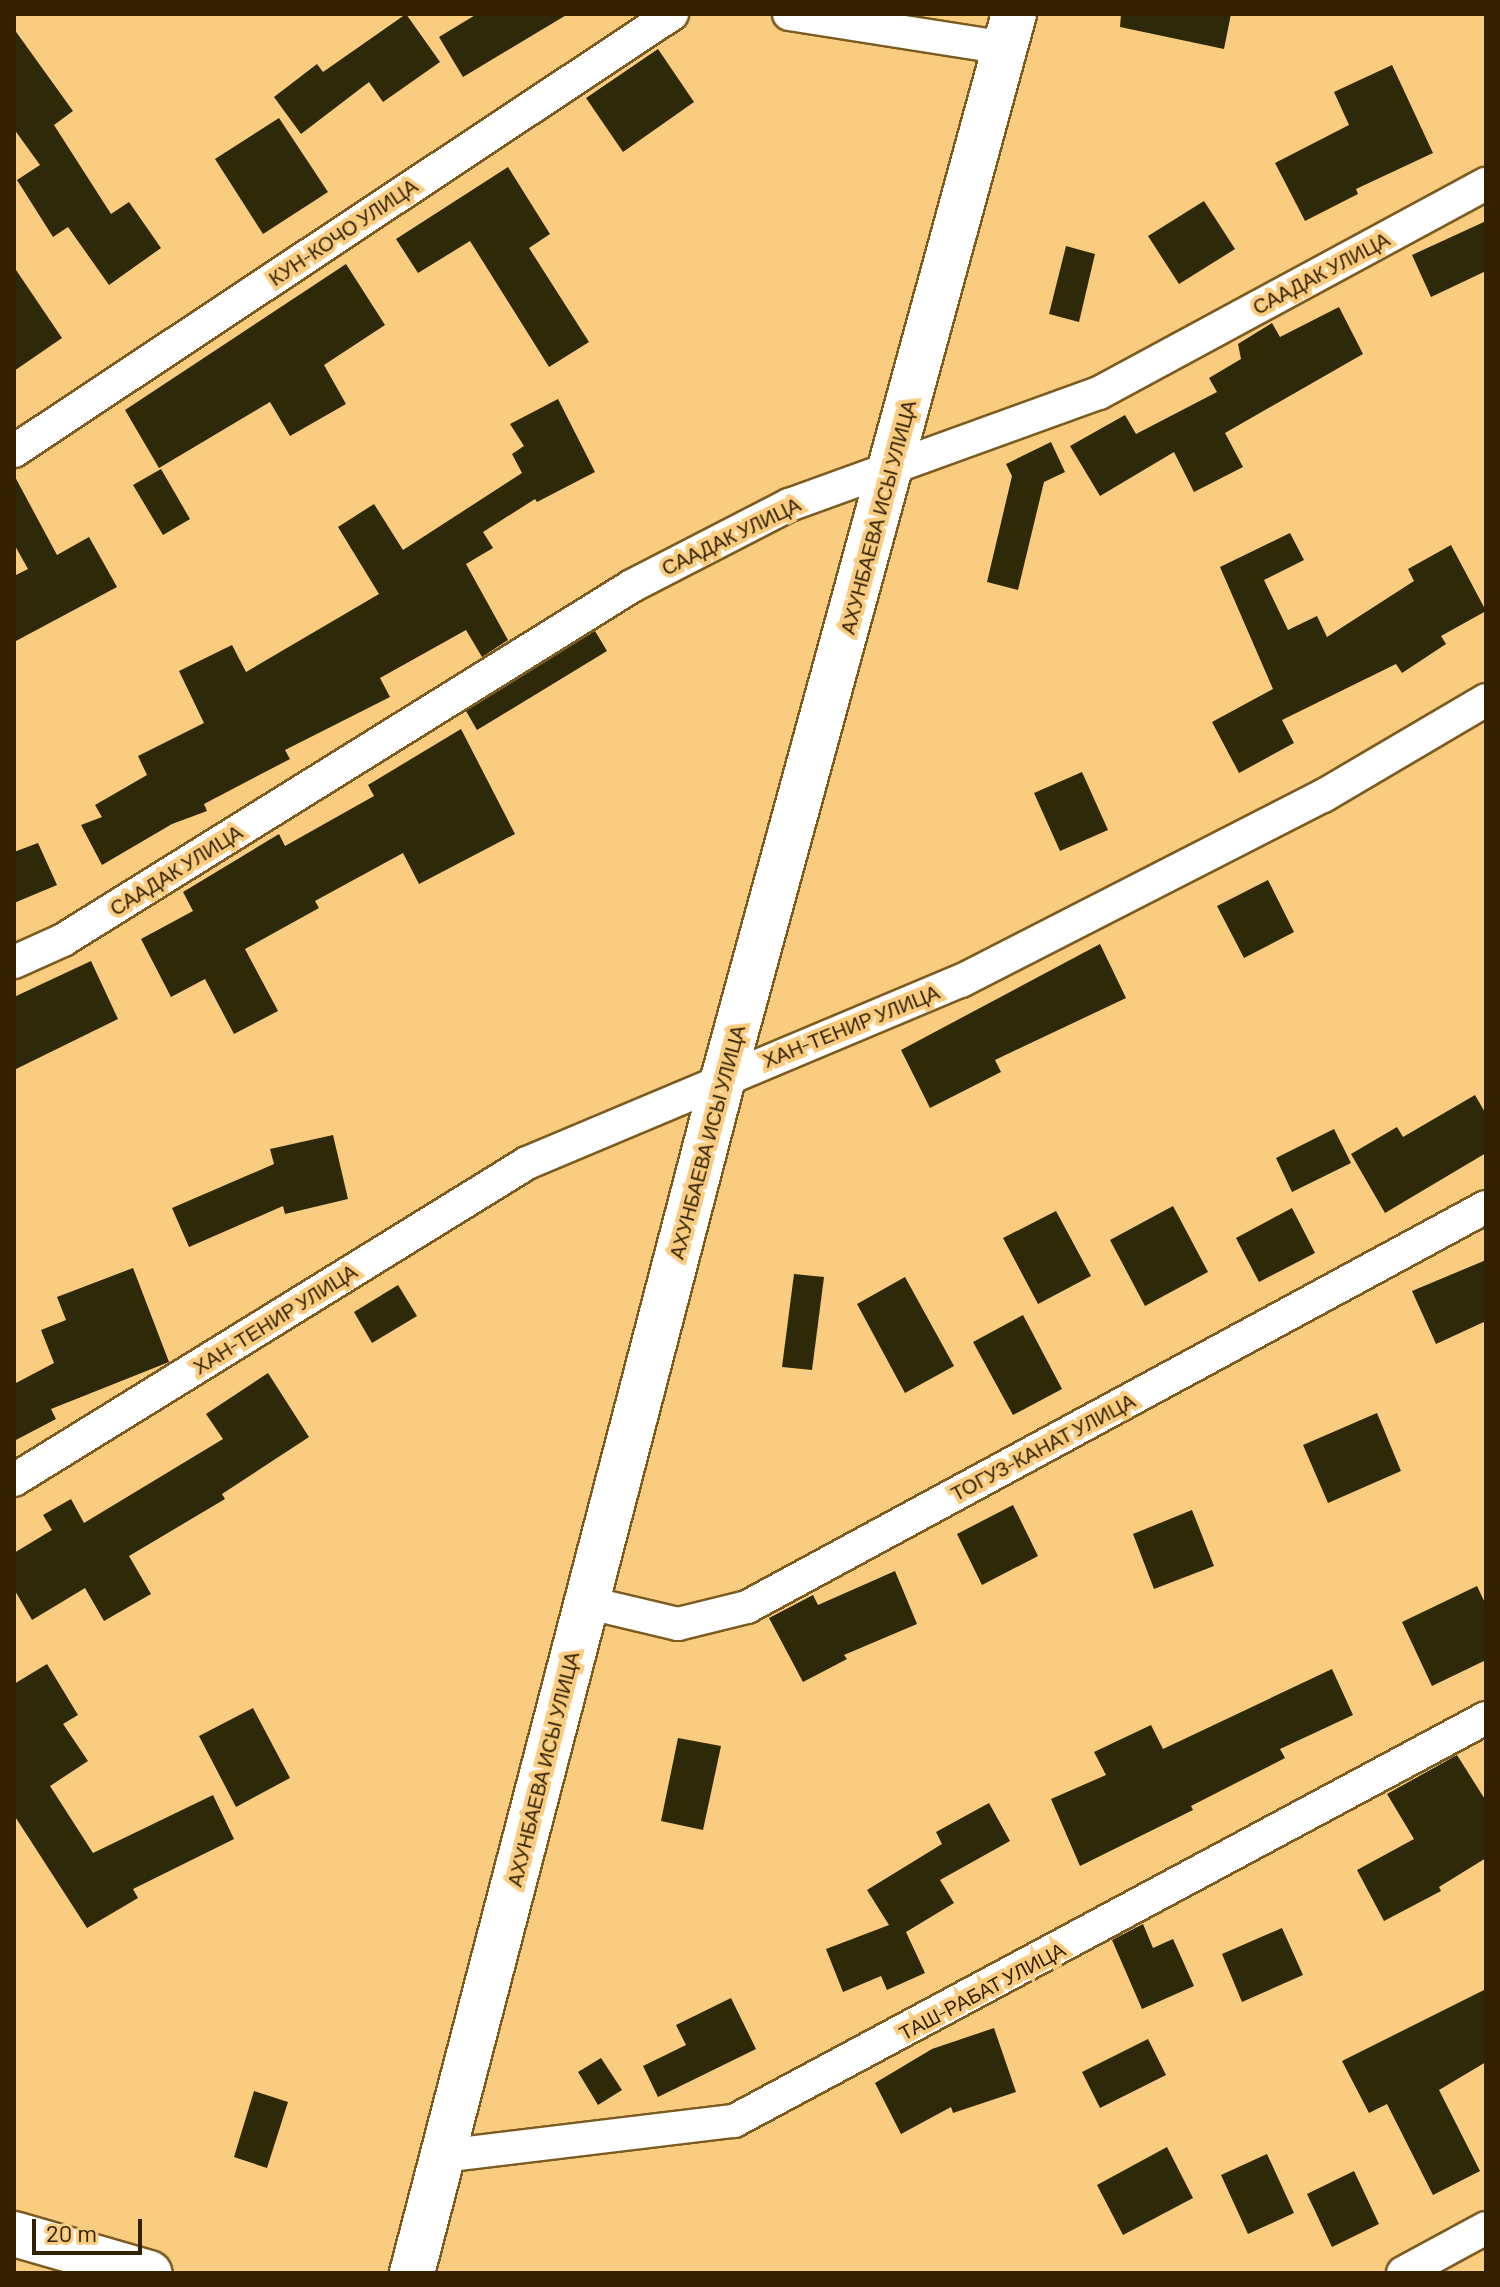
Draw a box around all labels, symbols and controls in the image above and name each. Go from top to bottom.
street label: КУН-КОЧО УЛИЦА [264,173,422,291]
street label: СААДАК УЛИЦА [1248,227,1394,319]
street label: АХУНБАЕВА ИСЫ УЛИЦА [835,397,921,637]
street label: СААДАК УЛИЦА [658,492,804,580]
street label: СААДАК УЛИЦА [105,820,247,920]
street label: ХАН-ТЕНИР УЛИЦА [759,980,943,1072]
street label: АХУНБАЕВА ИСЫ УЛИЦА [664,1022,750,1262]
street label: ХАН-ТЕНИР УЛИЦА [189,1259,361,1379]
street label: ТОГУЗ-КАНАТ УЛИЦА [947,1388,1139,1506]
street label: АХУНБАЕВА ИСЫ УЛИЦА [502,1649,584,1889]
street label: ТАШ-РАБАТ УЛИЦА [895,1937,1069,2045]
scale bar [36,2203,146,2253]
text: 20 m [46,2218,97,2247]

